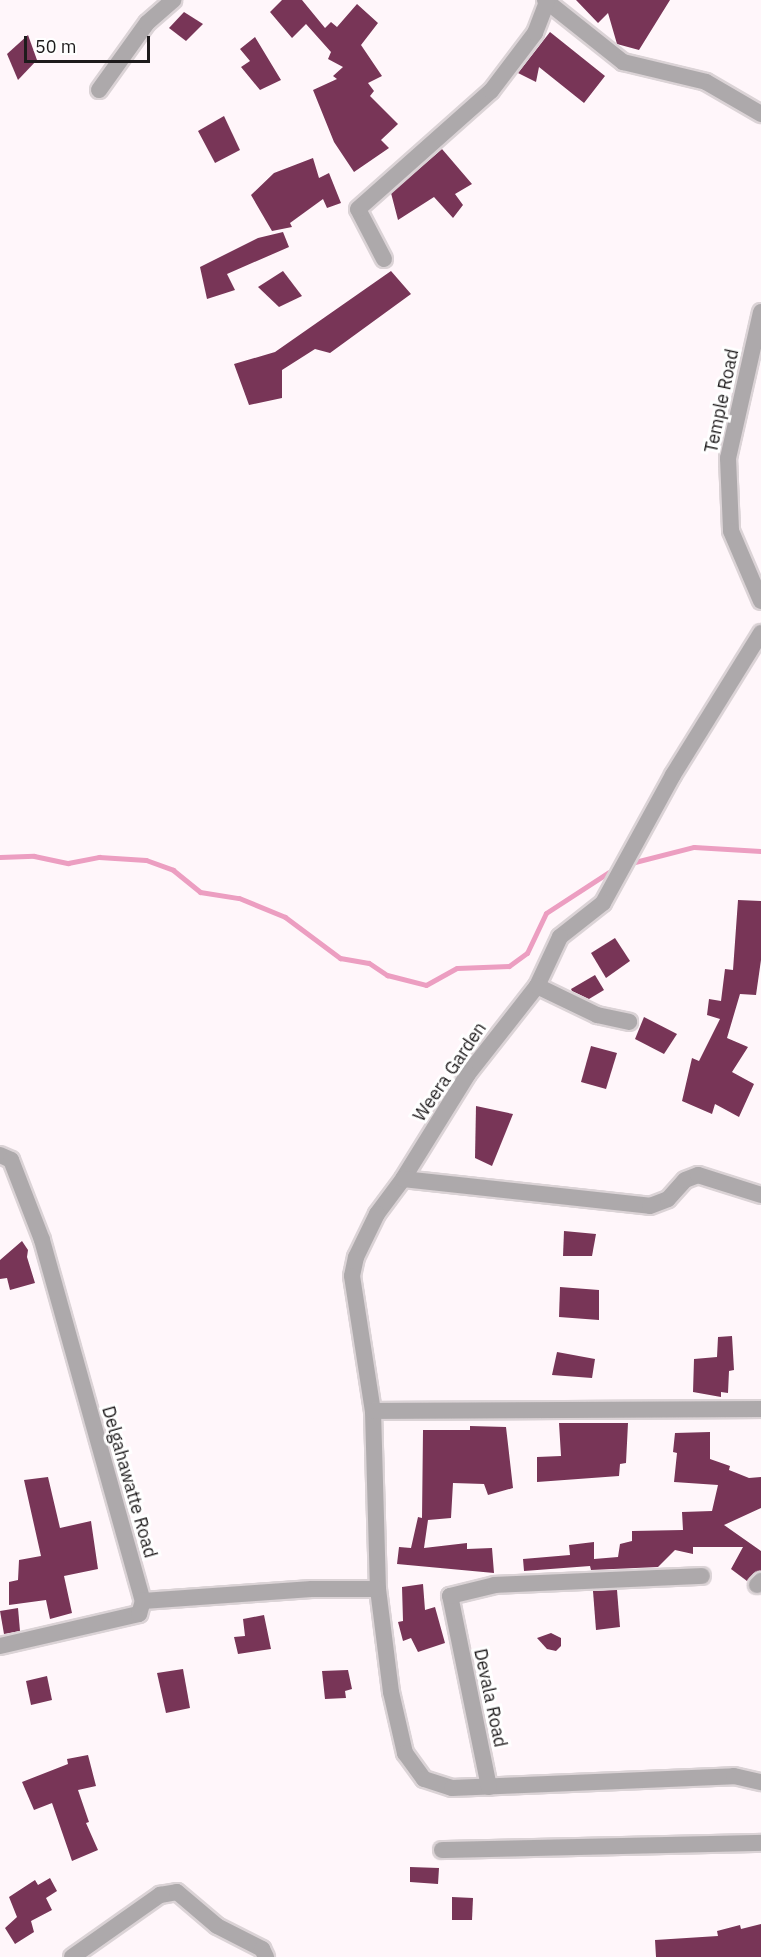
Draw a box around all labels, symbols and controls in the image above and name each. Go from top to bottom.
scale bar [27,24,153,62]
text: 50 m [35,35,77,58]
street label: Temple Road [700,347,744,455]
street label: Weera Garden [409,1018,491,1126]
street label: Delgahawatte Road [97,1404,161,1560]
street label: Devala Road [469,1647,511,1749]

